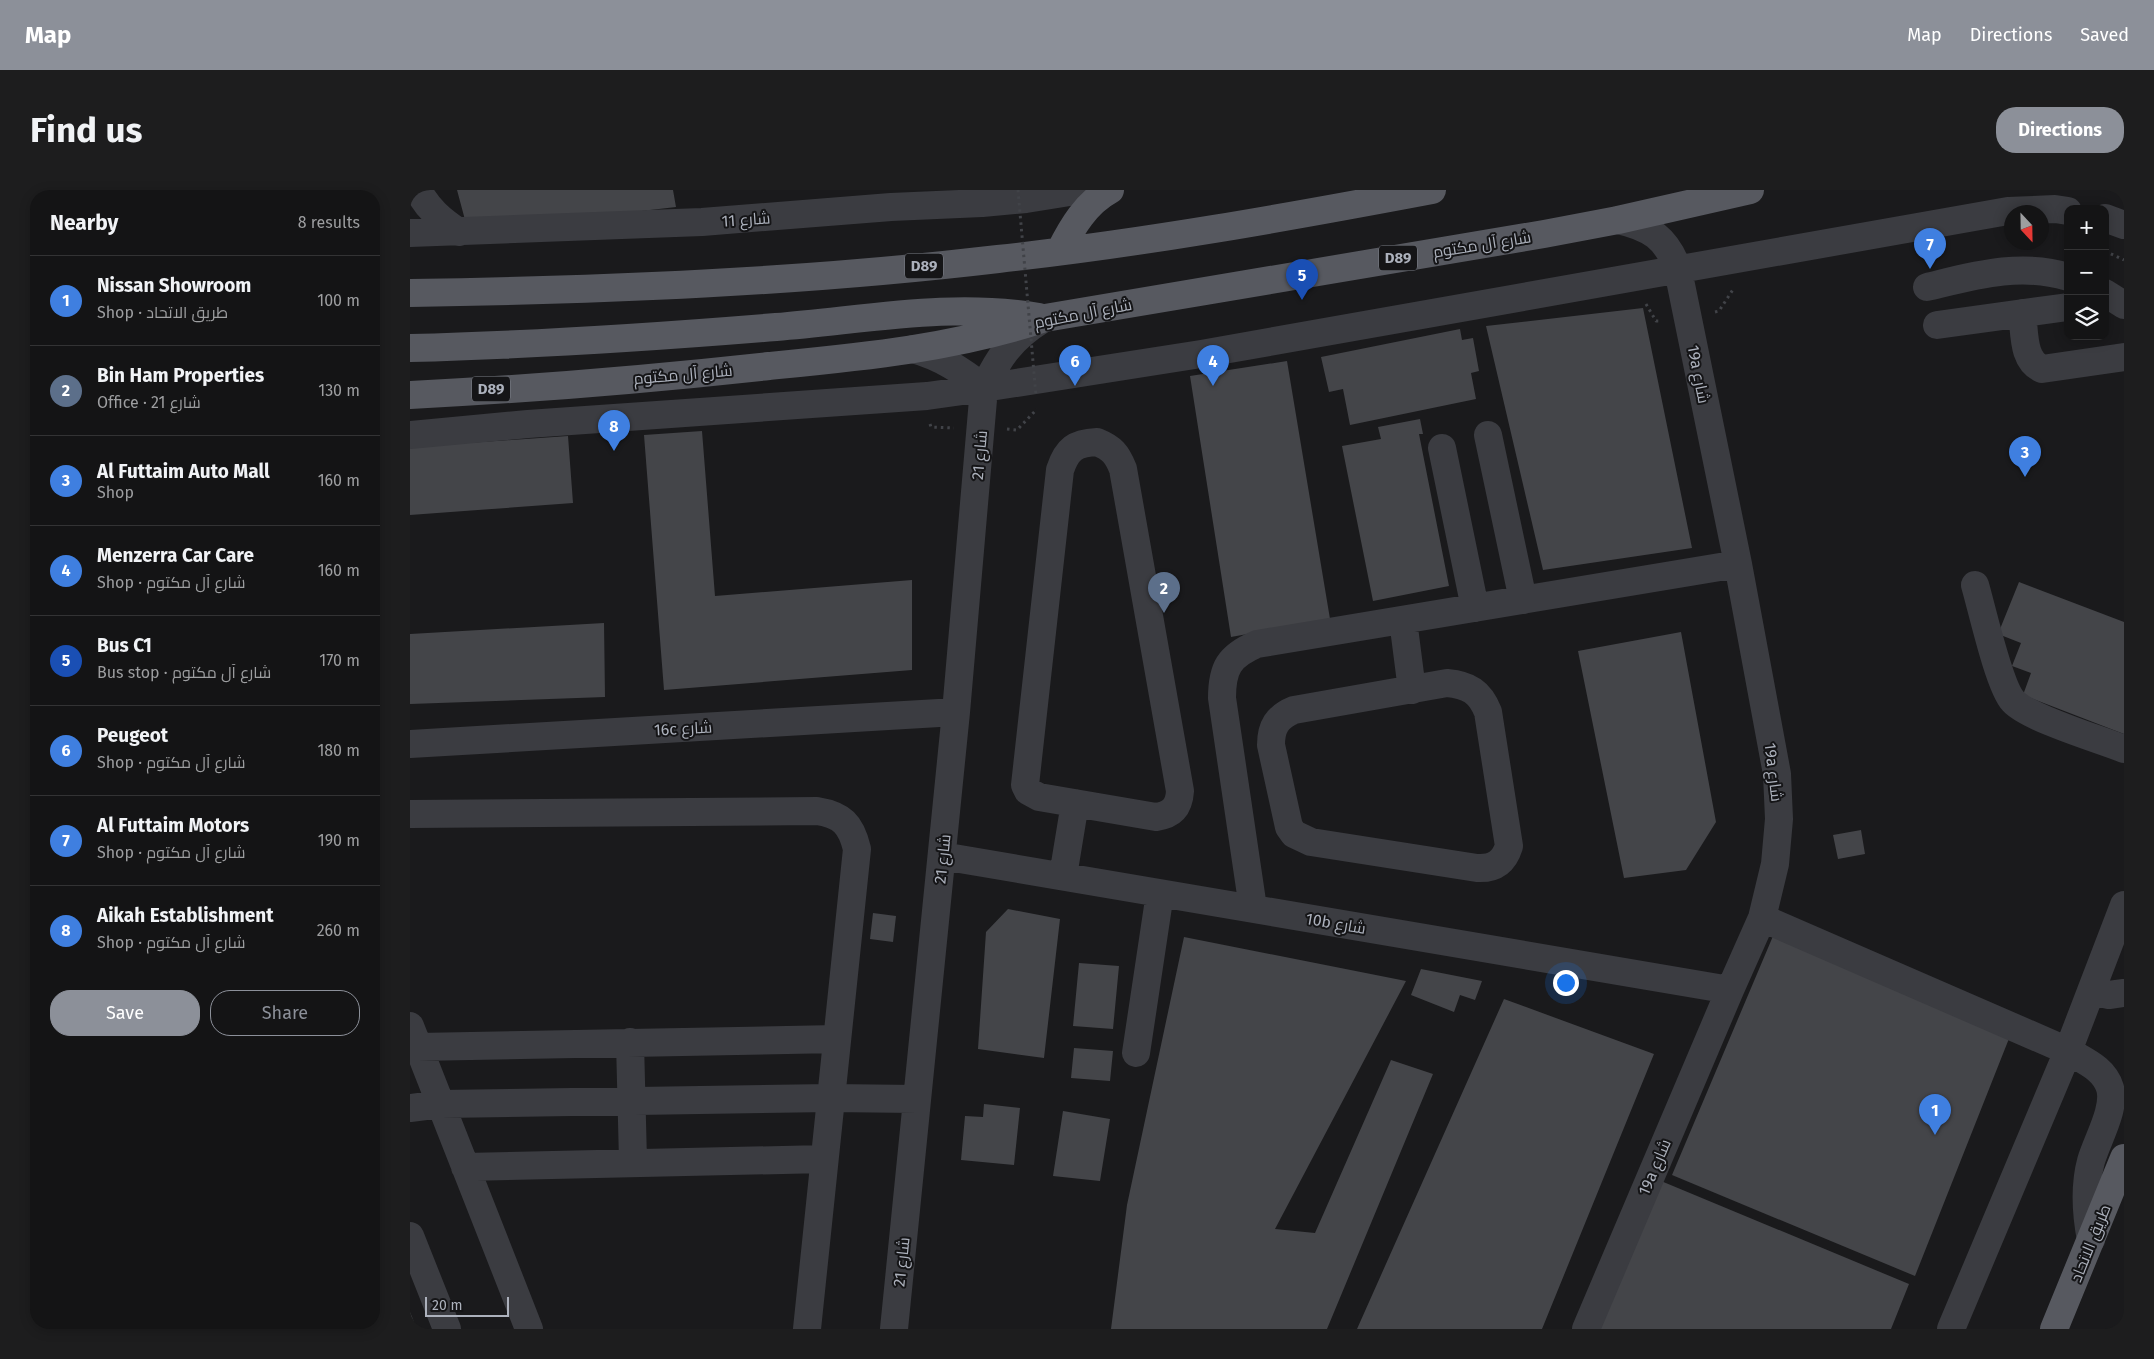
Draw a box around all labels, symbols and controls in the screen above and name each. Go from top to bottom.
text: Map [25,21,71,49]
text: Map [1907,24,1942,46]
text: Directions [1970,24,2052,46]
text: Saved [2080,24,2129,46]
button: Directions [1996,107,2124,153]
text: Find us [30,109,142,151]
north arrow [2004,205,2049,250]
map controls [2064,205,2109,340]
button: + [2064,205,2109,250]
street label: شارع 11 [721,208,771,233]
text: Nearby [50,210,118,236]
text: 8 results [298,213,360,232]
street label: شارع آل مكتوم [1432,227,1533,264]
pin: 7 [1914,228,1946,269]
road number: D89 [1379,246,1417,270]
button: − [2064,250,2109,295]
road number: D89 [905,254,943,278]
pin: 5 [1286,259,1318,300]
text: Nissan Showroom [97,274,251,297]
text: 1 [62,291,70,310]
text: 100 m [317,291,360,310]
street label: شارع آل مكتوم [1033,295,1134,334]
button: layers [2064,295,2109,340]
text: Shop · طريق الاتحاد [97,303,228,322]
street label: 19a شارع [1682,343,1713,405]
pin: 6 [1059,345,1091,386]
pin: 4 [1197,345,1229,386]
street label: شارع آل مكتوم [633,361,733,390]
text: Bin Ham Properties [97,364,264,387]
road number: D89 [472,376,510,402]
text: 2 [62,381,70,400]
text: 130 m [318,381,360,400]
text: Office · شارع 21 [97,393,201,412]
pin: 8 [598,410,630,451]
street label: شارع 21 [968,429,993,481]
pin: 3 [2009,436,2041,477]
text: Al Futtaim Auto Mall [97,460,270,483]
text: 3 [62,471,70,490]
text: 160 m [318,471,360,490]
text: Shop [97,483,134,502]
text: Menzerra Car Care [97,544,254,567]
text: 4 [61,561,71,580]
text: 160 m [318,561,360,580]
pin: 2 [1148,572,1180,613]
text: Shop · شارع آل مكتوم [97,573,245,592]
text: Bus C1 [97,634,152,657]
text: 5 [62,651,70,670]
text: 170 m [319,651,360,670]
text: Bus stop · شارع آل مكتوم [97,663,271,682]
street label: 16c شارع [653,717,713,742]
text: Peugeot [97,724,168,747]
text: 6 [61,741,71,760]
text: 180 m [317,741,360,760]
street label: 19a شارع [1758,742,1787,803]
text: Shop · شارع آل مكتوم [97,753,245,772]
text: Al Futtaim Motors [97,814,249,837]
text: 7 [62,831,70,850]
text: 190 m [318,831,360,850]
street label: شارع 21 [930,833,957,885]
text: Shop · شارع آل مكتوم [97,843,245,862]
text: Aikah Establishment [97,904,274,927]
street label: 10b شارع [1304,909,1367,940]
text: 8 [61,921,71,940]
text: 260 m [317,921,360,940]
text: Shop · شارع آل مكتوم [97,933,245,952]
your location [1553,970,1579,996]
button: Save [50,990,200,1036]
button: Share [210,990,360,1036]
pin: 1 [1919,1094,1951,1135]
street label: 19a شارع [1634,1136,1677,1199]
street label: طريق الاتحاد [2066,1202,2116,1285]
street label: شارع 21 [889,1236,916,1288]
scale bar [425,1294,509,1317]
text: 20 m [432,1297,462,1314]

